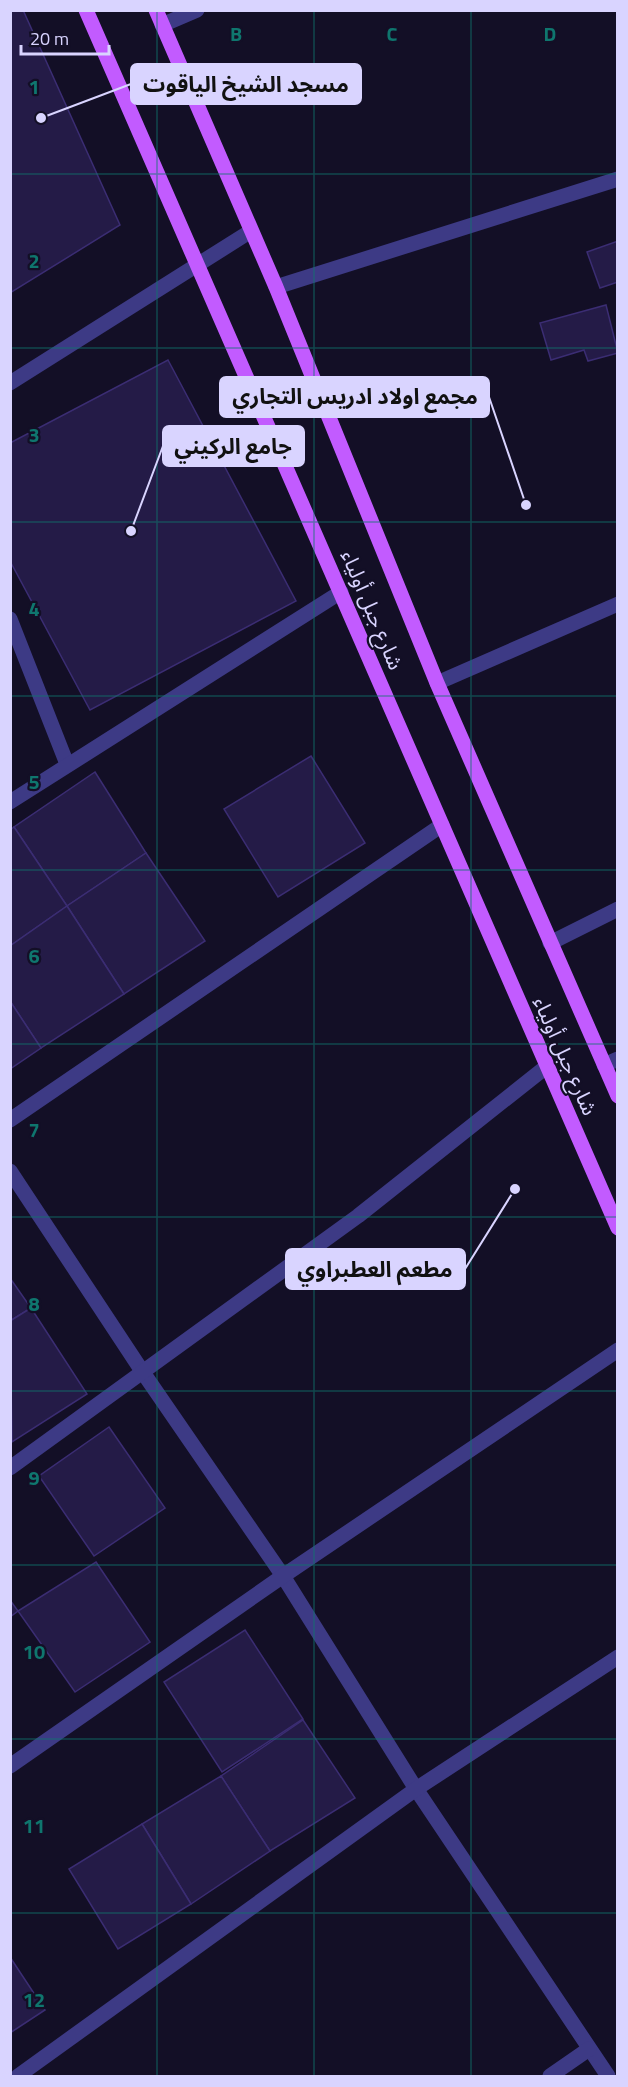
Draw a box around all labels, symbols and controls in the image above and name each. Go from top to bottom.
scale bar [21,18,110,56]
text: B [230,18,242,49]
text: C [387,18,398,49]
text: D [544,18,556,49]
text: 20 m [30,25,69,52]
callout: مسجد الشيخ الياقوت [131,64,361,104]
text: مسجد الشيخ الياقوت [143,67,349,101]
text: 1 [28,71,40,102]
text: 2 [28,245,40,276]
callout: مجمع اولاد ادريس التجاري [220,377,489,417]
text: مجمع اولاد ادريس التجاري [232,379,478,414]
text: 3 [28,419,40,450]
callout: جامع الركيني [163,426,304,466]
text: جامع الركيني [174,429,292,464]
street label: شارع جبل أولياء [333,545,413,675]
text: 4 [28,593,40,624]
text: 5 [28,766,40,797]
text: 6 [28,940,40,971]
street label: شارع جبل أولياء [525,991,606,1120]
text: 7 [28,1114,40,1145]
callout: مطعم العطبراوي [286,1249,465,1289]
text: مطعم العطبراوي [297,1252,453,1287]
text: 8 [28,1288,40,1319]
text: 9 [28,1462,40,1493]
text: 10 [23,1636,45,1667]
text: 11 [23,1810,45,1841]
text: 12 [23,1984,45,2015]

